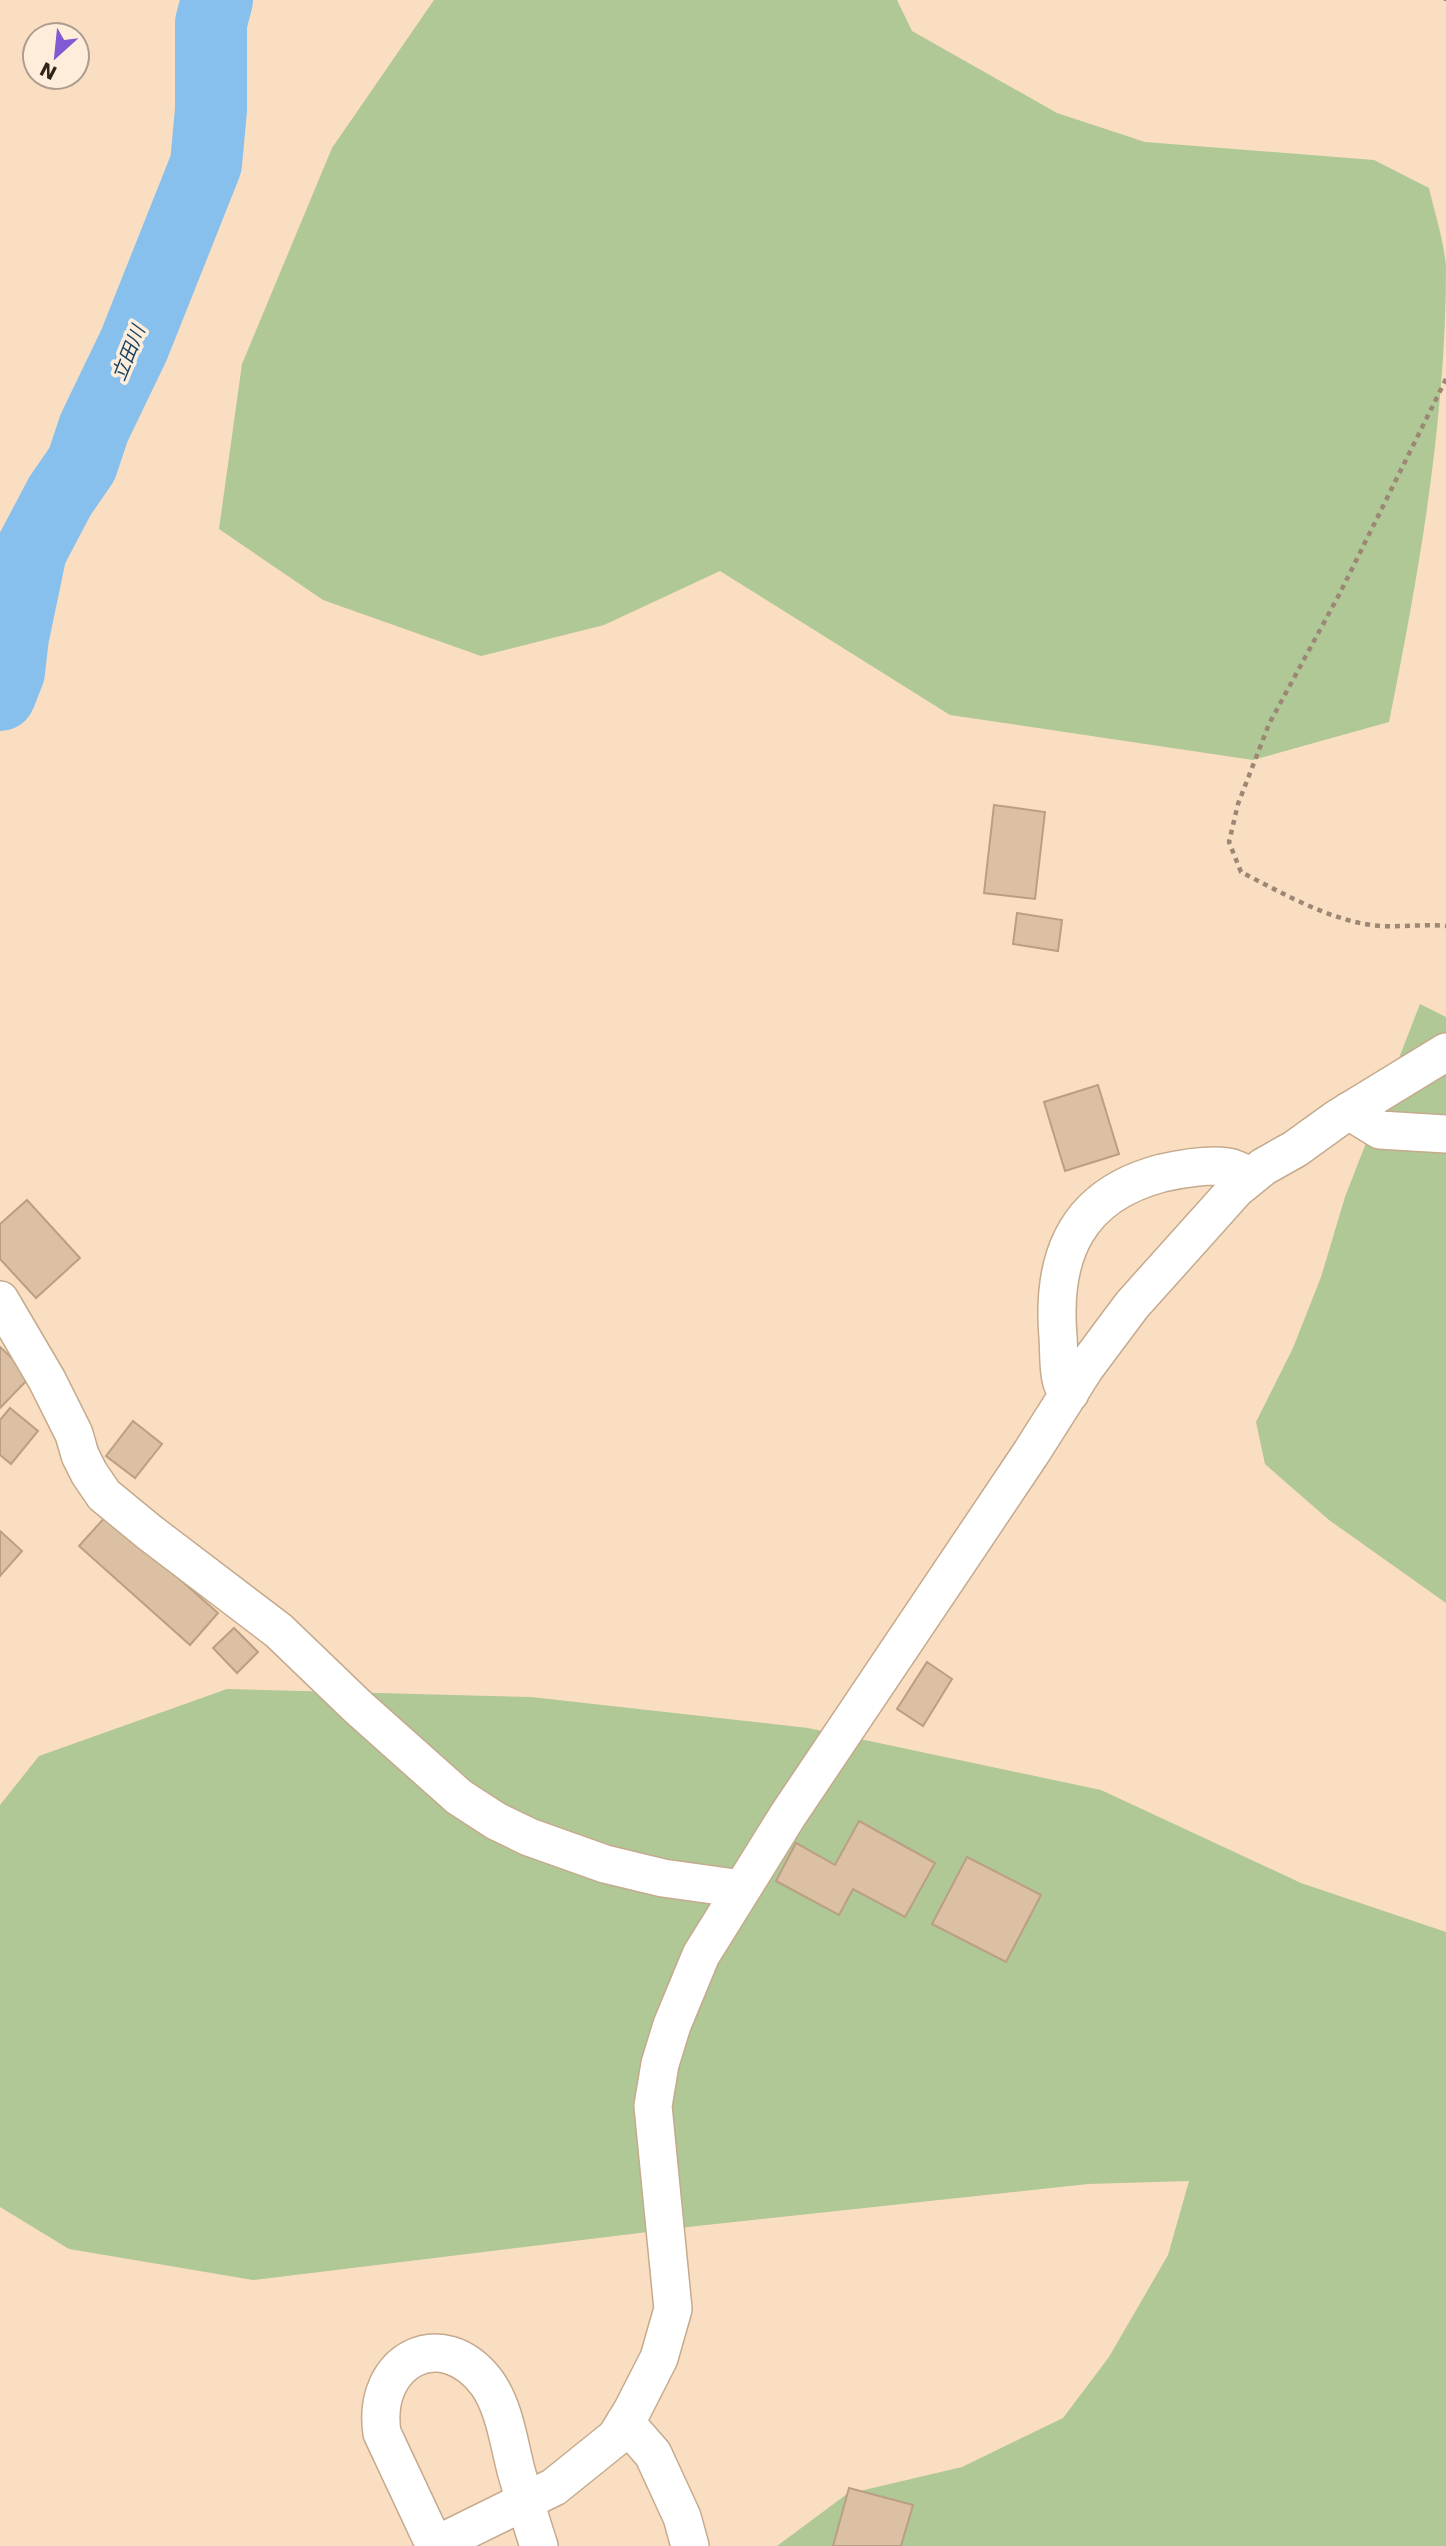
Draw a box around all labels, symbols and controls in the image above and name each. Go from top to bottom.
north arrow [21,21,91,91]
text: N [36,58,60,85]
water label: 立田川 [107,321,150,384]

